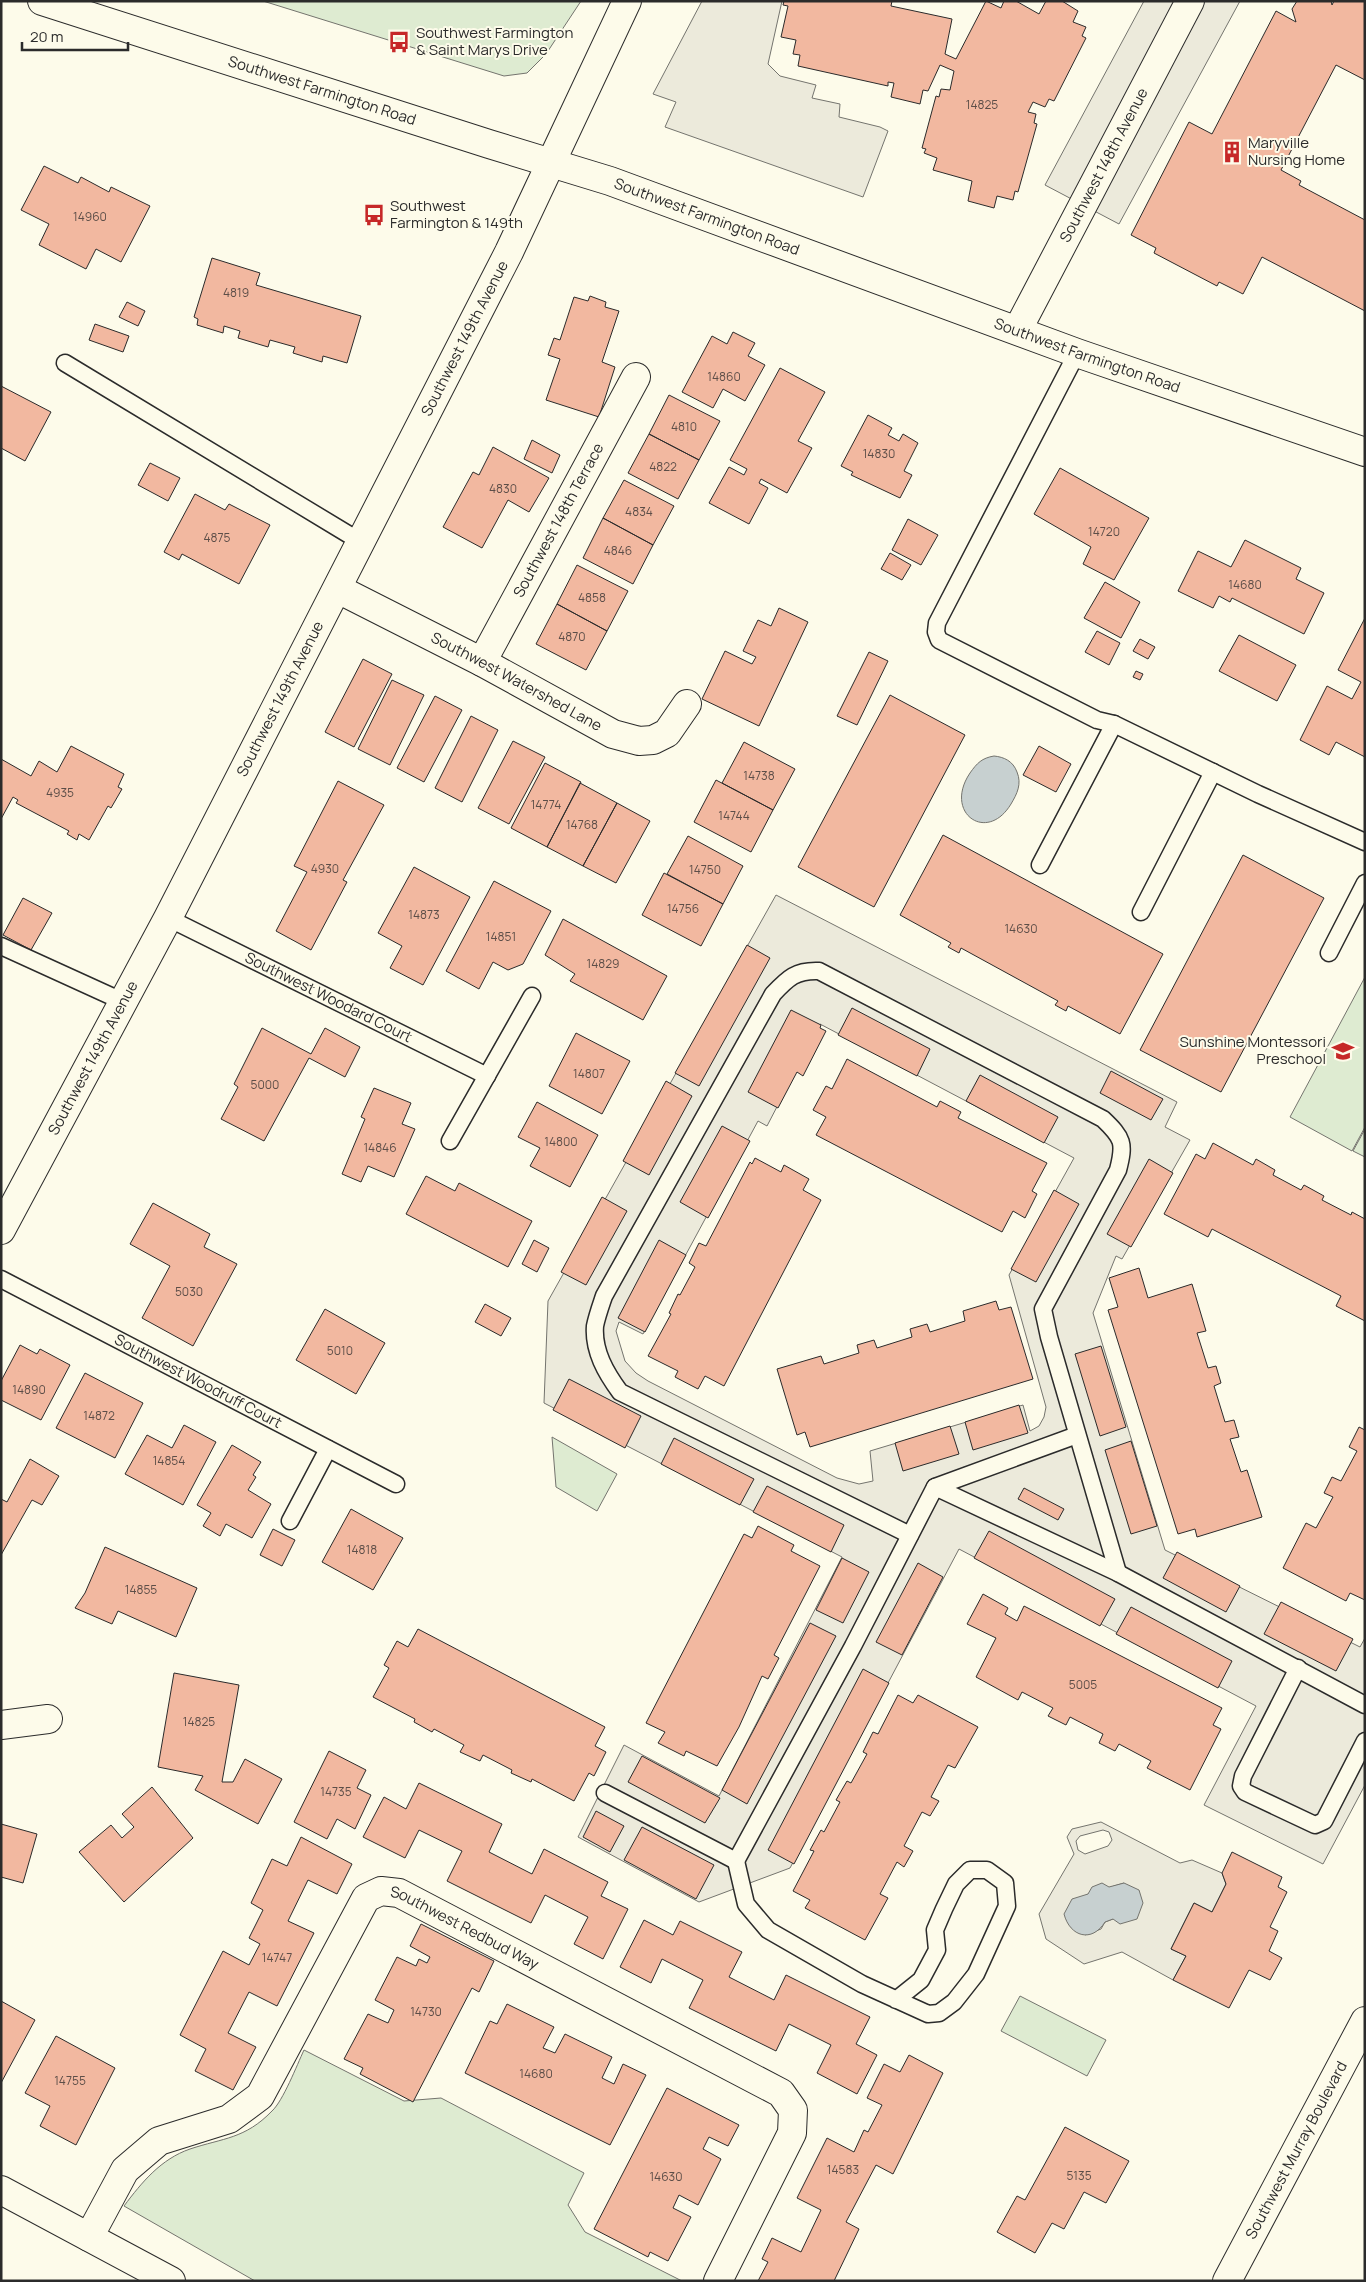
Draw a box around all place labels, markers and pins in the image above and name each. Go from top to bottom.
place label: Southwest Farmington & Saint Marys Drive [416,22,573,60]
bus stop icon: Southwest Farmington & Saint Marys Drive [386,29,412,55]
place label: Maryville Nursing Home [1248,132,1345,170]
building icon: Maryville Nursing Home [1219,139,1245,165]
place label: Southwest Farmington & 149th [390,195,523,233]
bus stop icon: Southwest Farmington & 149th [361,202,387,228]
place label: Sunshine Montessori Preschool [1180,1031,1326,1069]
school or university icon: Sunshine Montessori Preschool [1330,1038,1356,1064]

